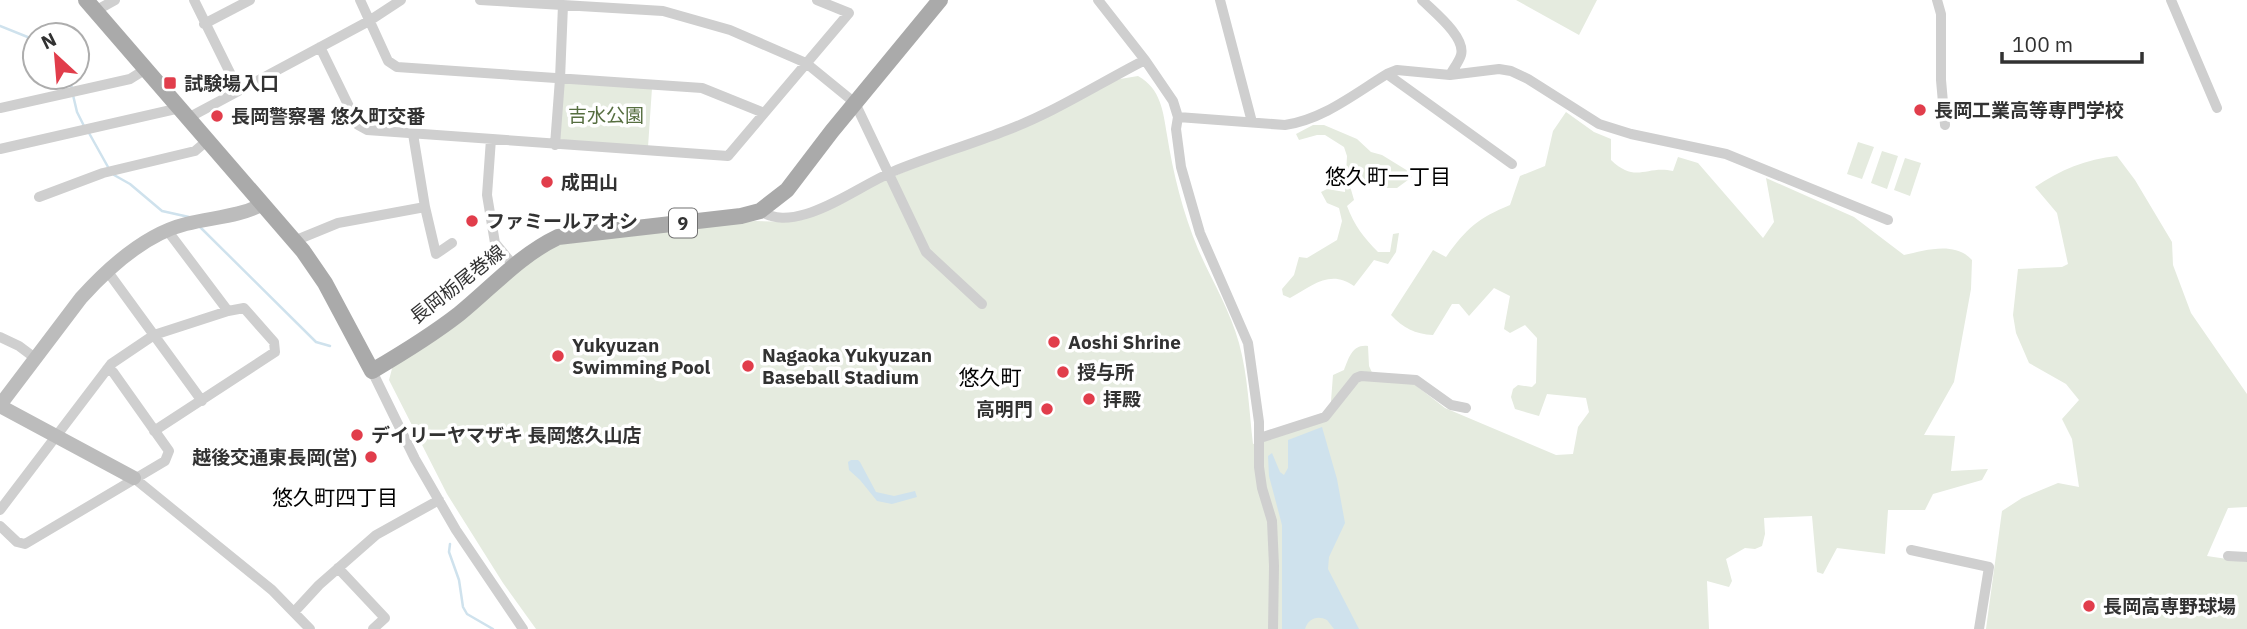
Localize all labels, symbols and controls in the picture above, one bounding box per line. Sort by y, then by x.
north arrow [21,21,91,91]
scale bar [2002,21,2142,65]
text: N [37,27,60,55]
text: 100 m [2012,30,2073,58]
place label: 試験場入口 [184,71,279,95]
marker: 試験場入口 [162,75,178,91]
place label: 長岡工業高等専門学校 [1934,98,2124,122]
marker: 長岡工業高等専門学校 [1912,102,1928,118]
park label: 吉水公園 [568,103,644,127]
place label: 長岡警察署 悠久町交番 [231,104,426,128]
marker: 長岡警察署 悠久町交番 [209,108,225,124]
district label: 悠久町一丁目 [1325,162,1451,190]
place label: 成田山 [561,170,618,194]
marker: 成田山 [539,174,555,190]
road number: 9 [669,208,697,238]
place label: ファミールアオシ [486,209,638,233]
marker: ファミールアオシ [464,213,480,229]
street label: 長岡栃尾巻線 [405,239,509,329]
place label: Aoshi Shrine [1068,330,1181,354]
place label: Yukyuzan Swimming Pool [572,333,710,379]
marker: Aoshi Shrine [1046,334,1062,350]
place label: Nagaoka Yukyuzan Baseball Stadium [762,343,932,389]
marker: Yukyuzan Swimming Pool [550,348,566,364]
marker: Nagaoka Yukyuzan Baseball Stadium [740,358,756,374]
place label: 授与所 [1077,360,1134,384]
district label: 悠久町 [959,363,1022,391]
marker: 授与所 [1055,364,1071,380]
place label: 拝殿 [1103,387,1141,411]
marker: 拝殿 [1081,391,1097,407]
place label: 高明門 [976,397,1033,421]
marker: 高明門 [1039,401,1055,417]
place label: デイリーヤマザキ 長岡悠久山店 [371,423,642,447]
marker: デイリーヤマザキ 長岡悠久山店 [349,427,365,443]
place label: 越後交通東長岡(営) [192,445,357,469]
marker: 越後交通東長岡(営) [363,449,379,465]
district label: 悠久町四丁目 [272,483,398,511]
place label: 長岡高専野球場 [2103,594,2236,618]
marker: 長岡高専野球場 [2081,598,2097,614]

